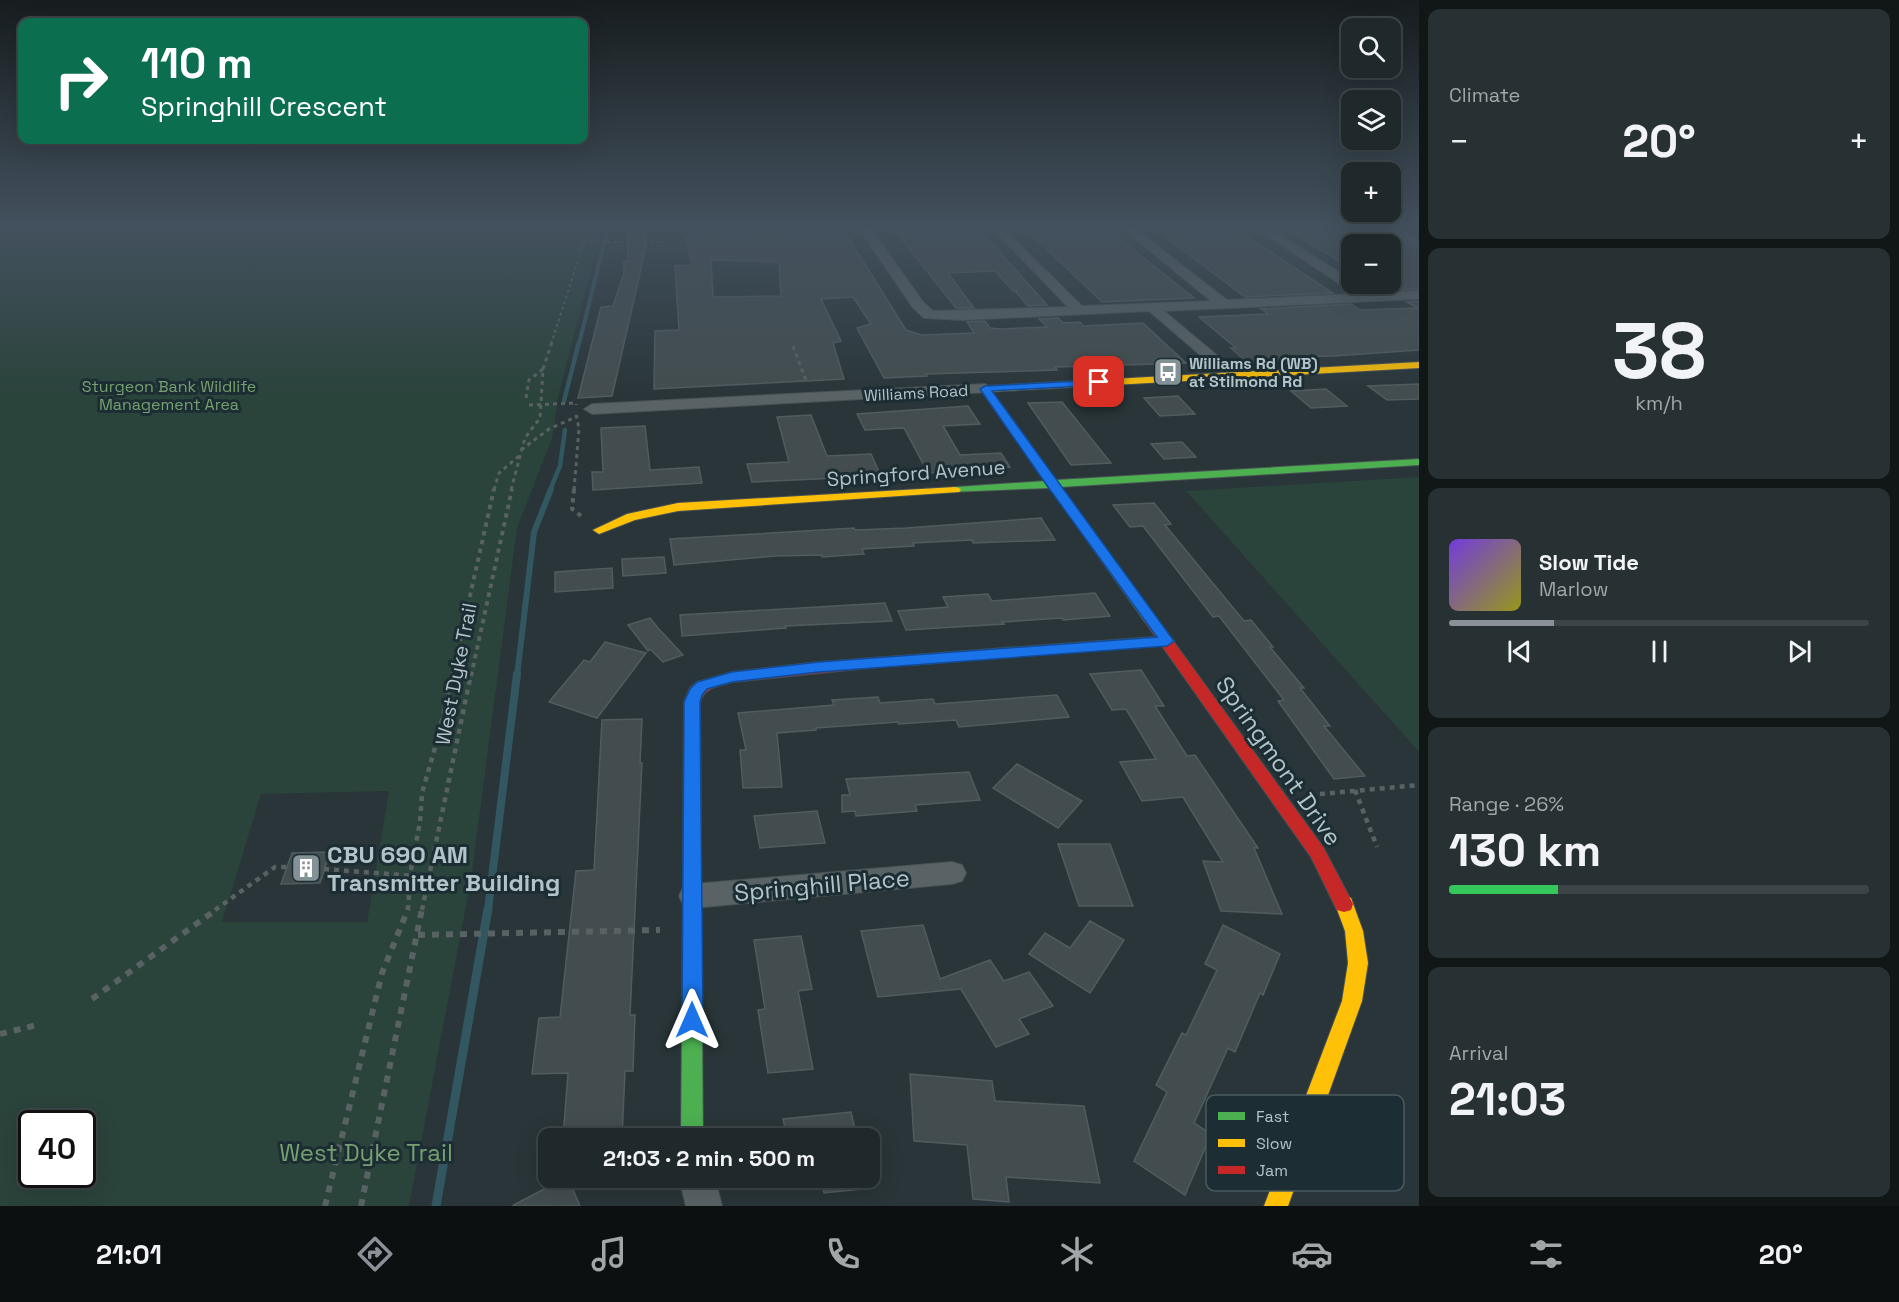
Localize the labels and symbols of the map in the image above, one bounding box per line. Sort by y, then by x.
place label: Williams Rd (WB) at Stilmond Rd [1189,353,1318,392]
pin [1073,356,1124,407]
bus stop icon: Williams Rd (WB) at Stilmond Rd [1152,356,1184,388]
park label: Sturgeon Bank Wildlife Management Area [82,376,256,415]
street label: Williams Road [863,380,969,406]
street label: Springford Avenue [826,454,1006,492]
street label: West Dyke Trail [429,601,483,747]
street label: Springmont Drive [1209,670,1349,852]
place label: CBU 690 AM Transmitter Building [327,839,560,898]
building icon: CBU 690 AM Transmitter Building [290,852,322,884]
street label: Springhill Place [733,862,911,908]
position arrow [660,988,724,1052]
legend [1206,1095,1404,1191]
text: Fast [1256,1106,1289,1127]
speed limit sign: 40 [18,1110,96,1188]
text: Slow [1256,1133,1292,1154]
park label: West Dyke Trail [279,1137,453,1168]
text: Jam [1256,1160,1288,1181]

